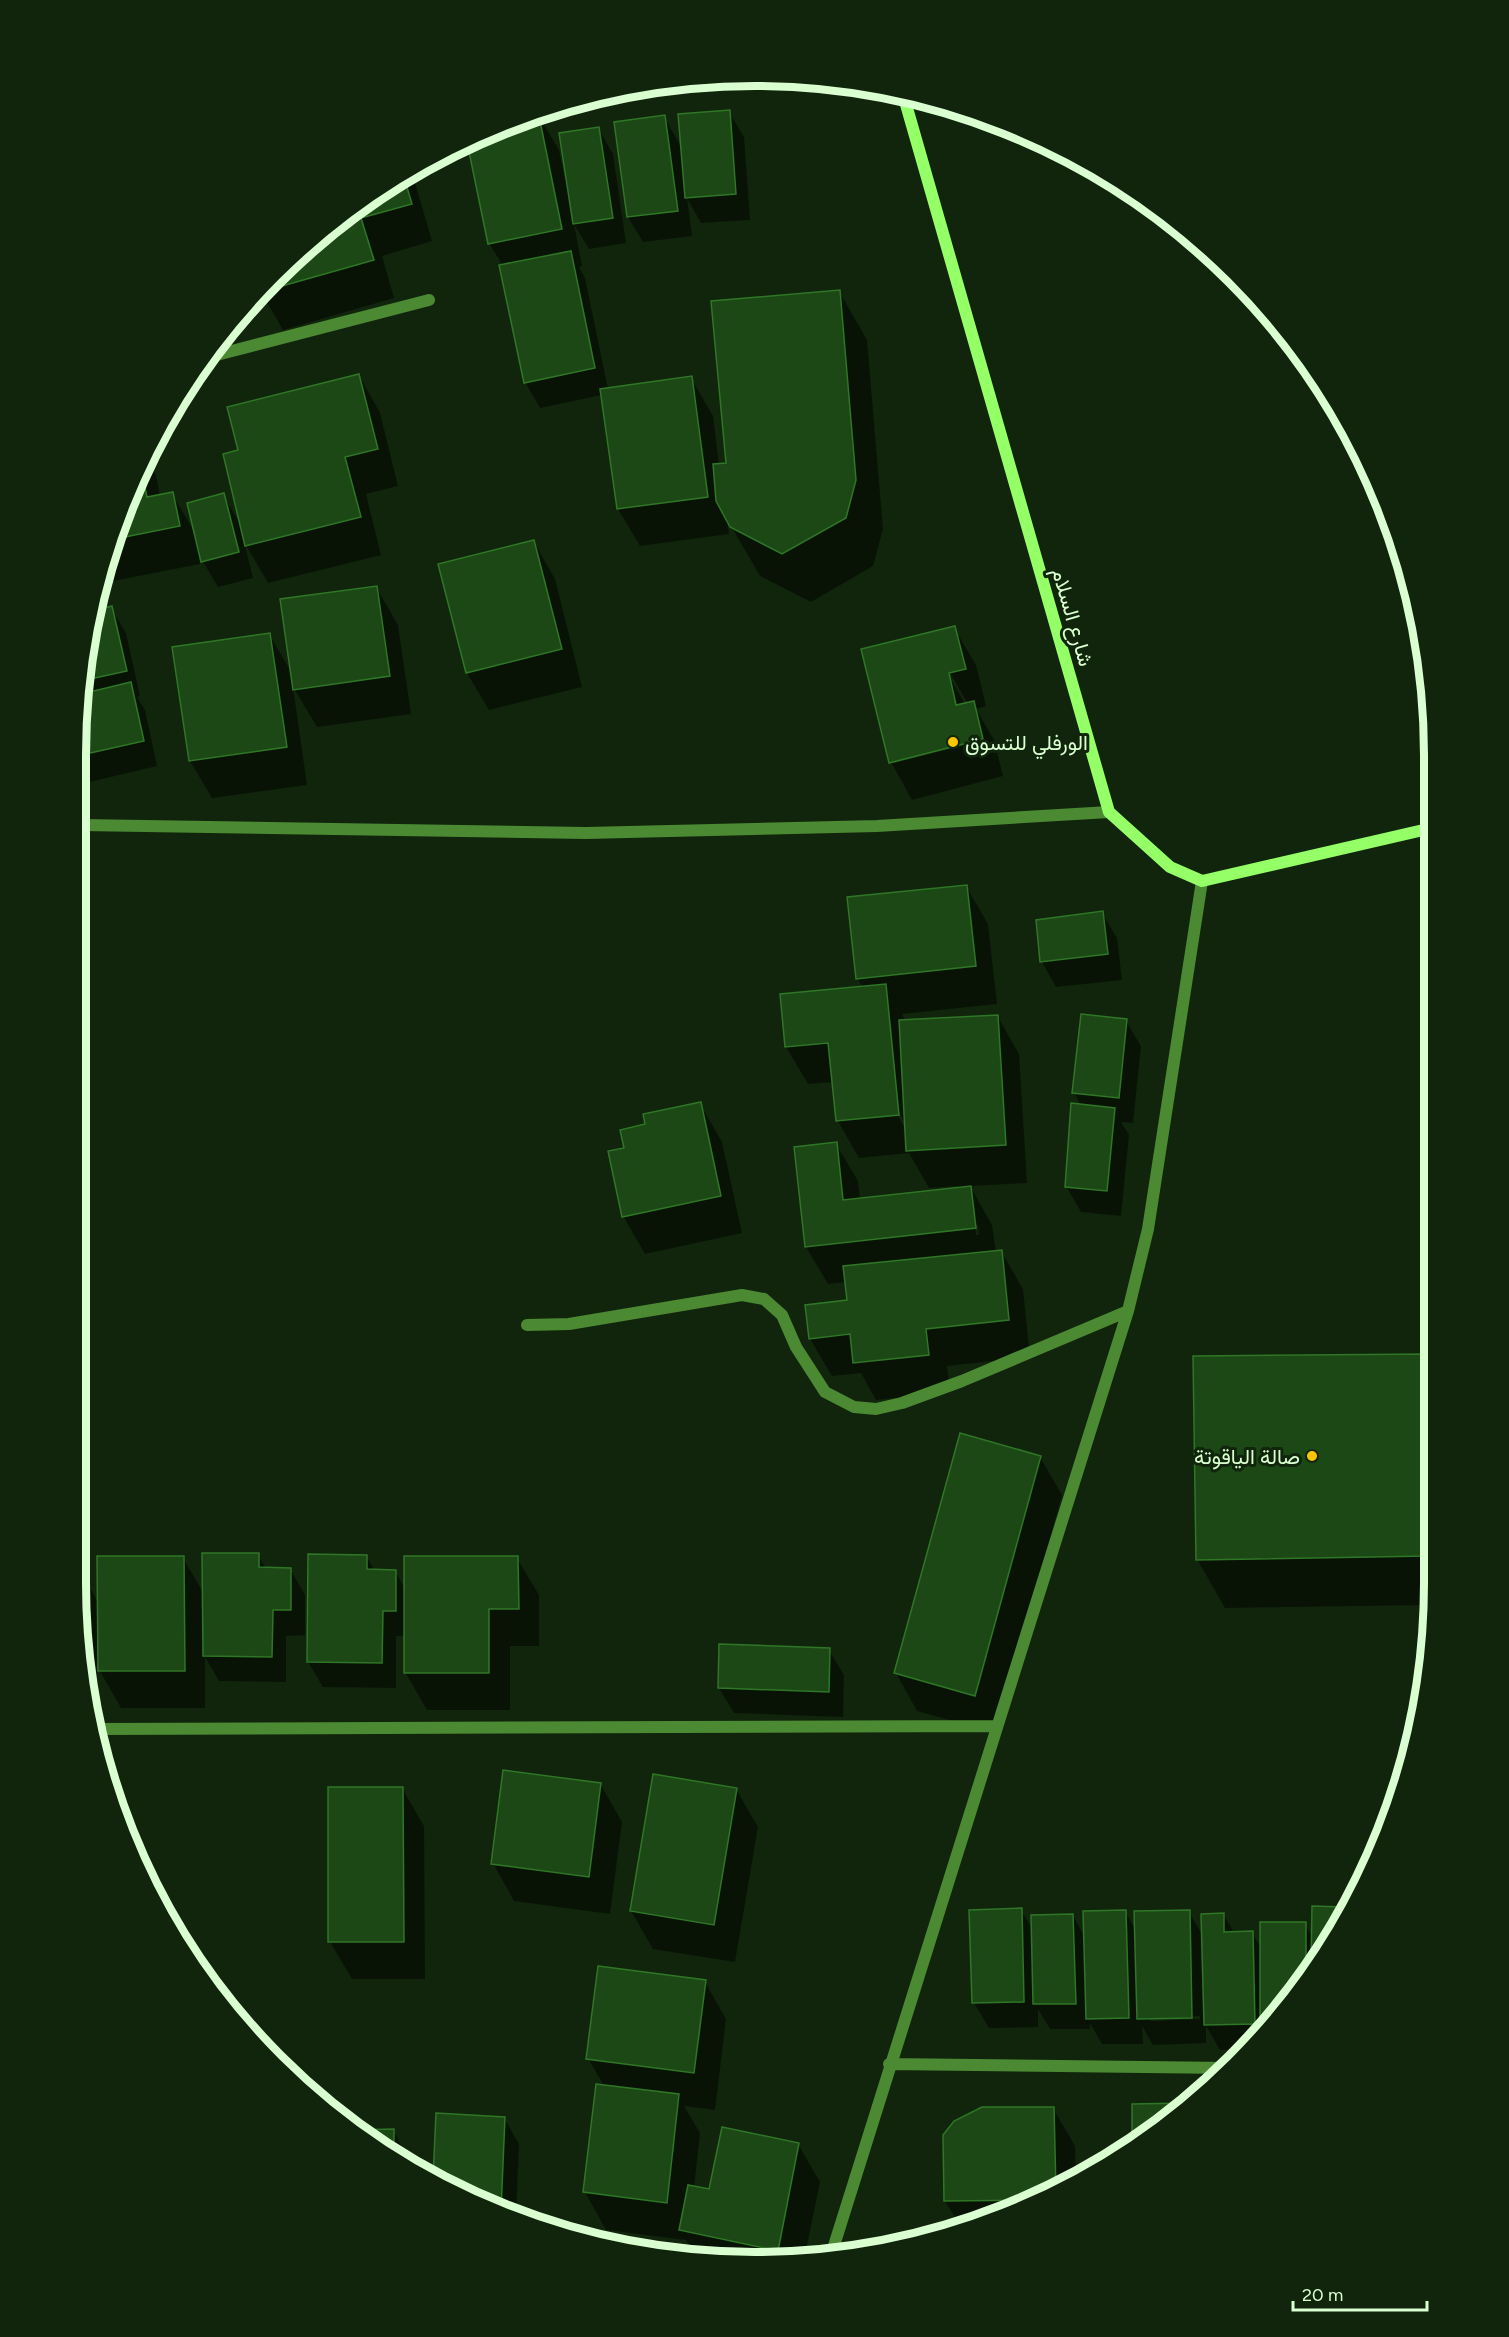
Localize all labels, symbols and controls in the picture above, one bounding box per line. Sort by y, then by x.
street label: شارع السلام [1045,565,1099,670]
place label: الورفلي للتسوق [965,730,1088,760]
marker: الورفلي للتسوق [946,735,960,749]
place label: صالة الياقوتة [1194,1444,1300,1470]
marker: صالة الياقوتة [1305,1449,1319,1463]
scale bar [1293,2274,1426,2312]
text: 20 m [1302,2284,1343,2306]

